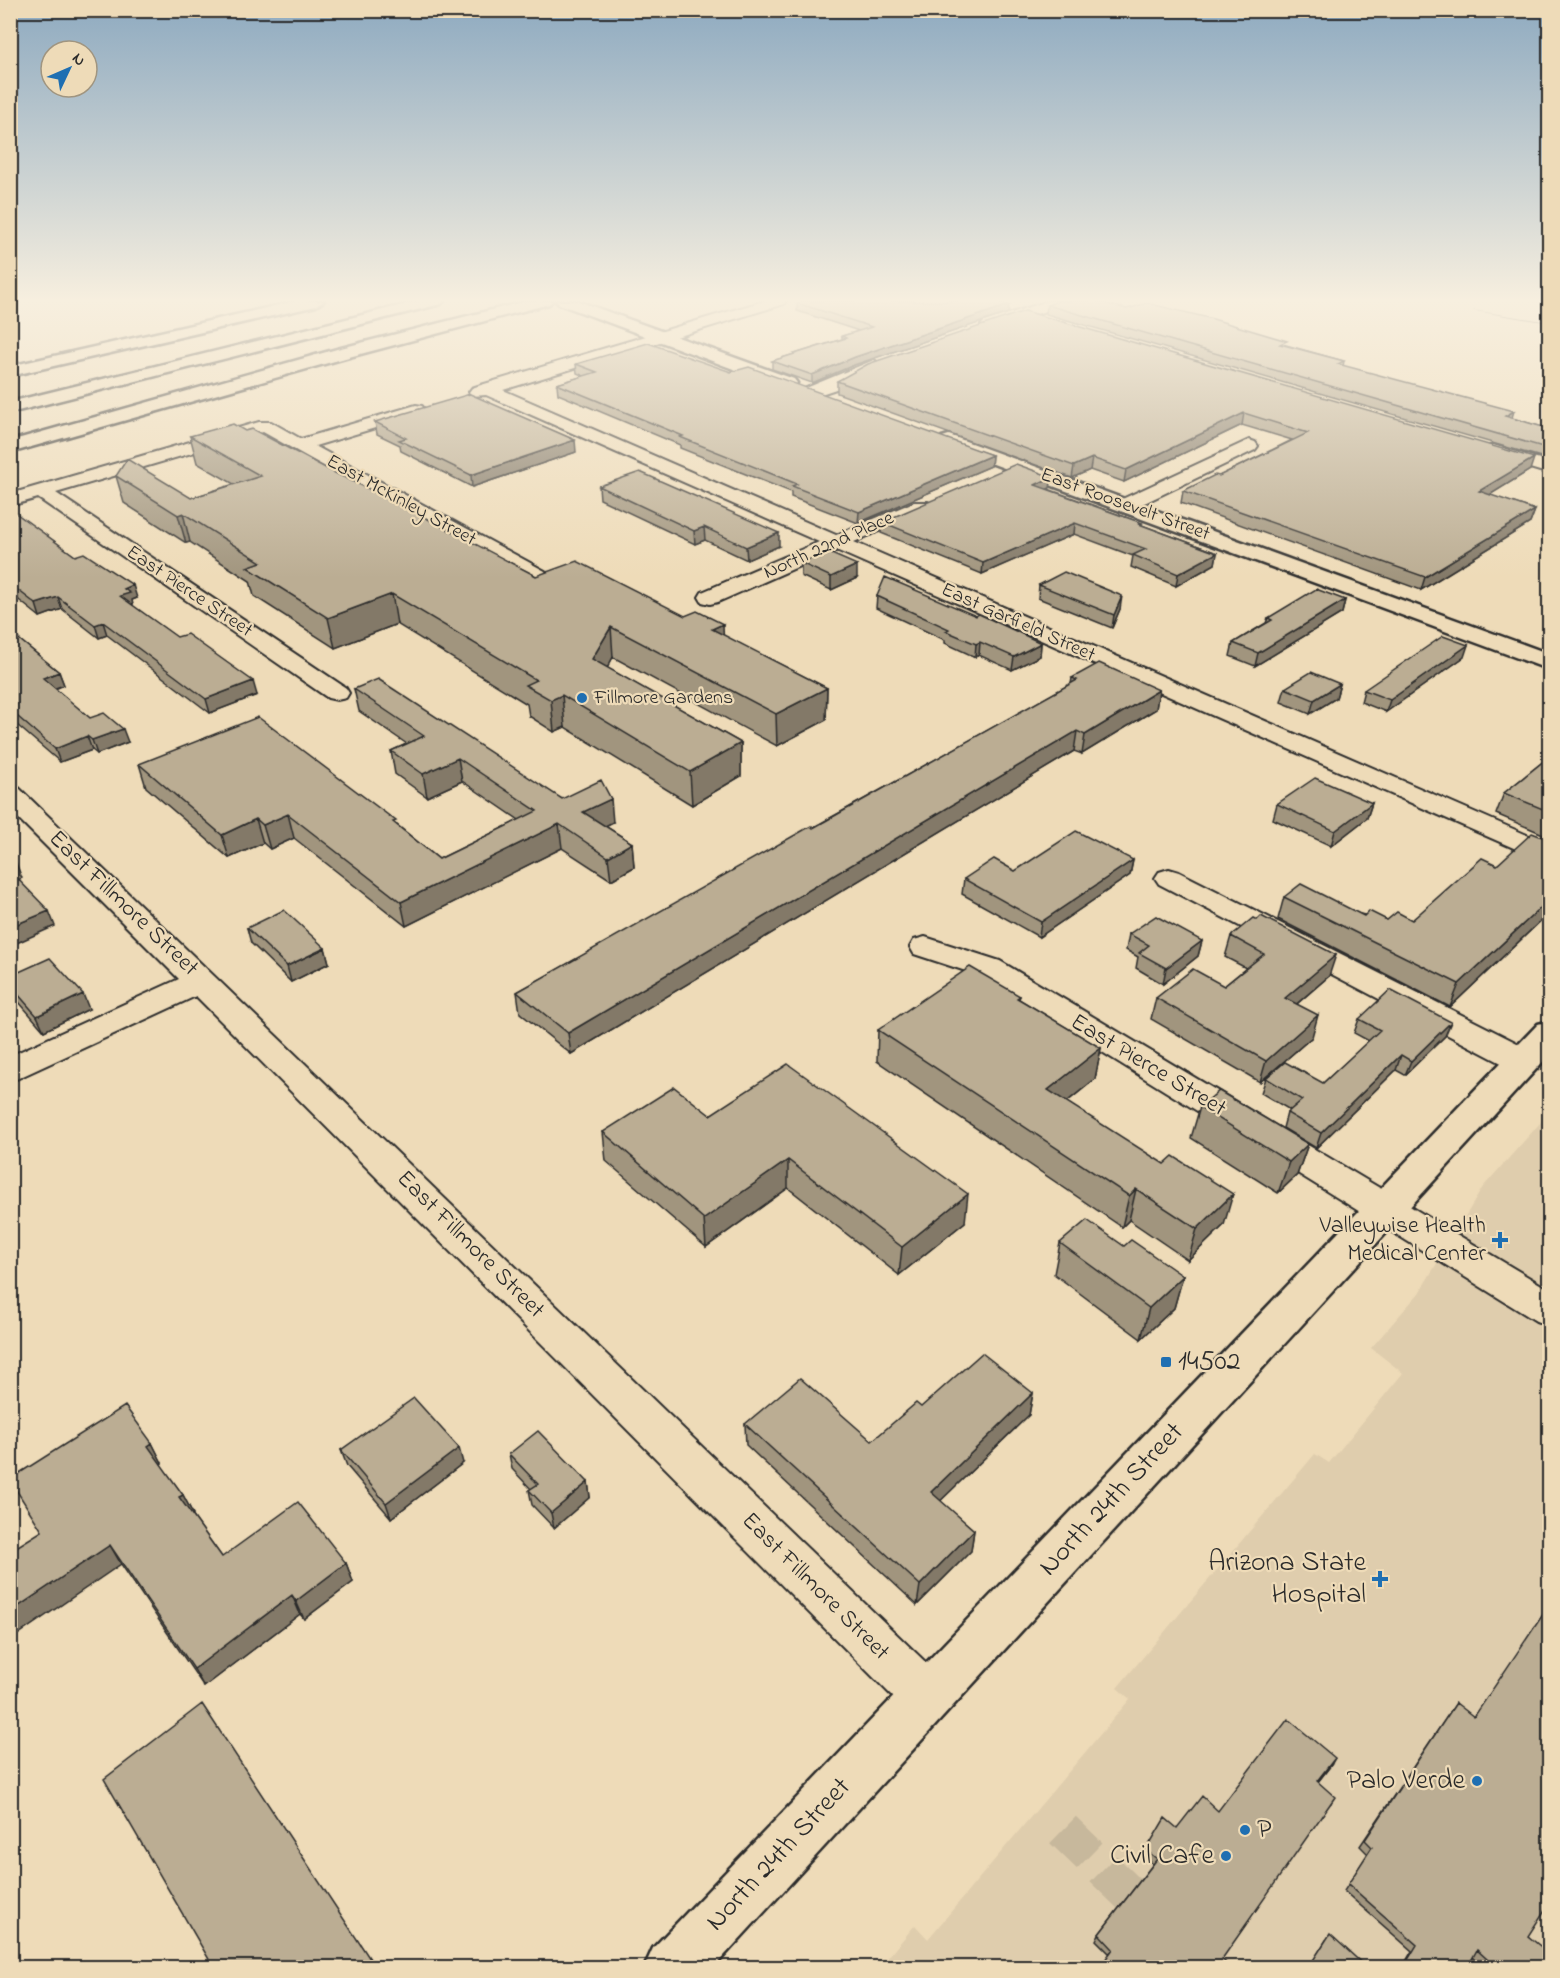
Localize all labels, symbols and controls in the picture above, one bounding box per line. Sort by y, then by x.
north arrow [39,39,99,99]
text: N [66,48,91,72]
street label: East McKinley Street [321,448,482,555]
street label: East Roosevelt Street [1036,461,1214,549]
street label: North 22nd Place [759,504,899,588]
street label: East Pierce Street [120,539,258,645]
street label: East Garfield Street [936,576,1100,670]
place label: Fillmore Gardens [593,684,733,713]
marker: Fillmore Gardens [575,691,589,705]
street label: East Fillmore Street [40,823,206,985]
street label: East Pierce Street [1063,1006,1233,1126]
street label: East Fillmore Street [388,1163,552,1327]
place label: Valleywise Health Medical Center [1318,1209,1487,1272]
marker: Valleywise Health Medical Center [1491,1231,1509,1249]
place label: 14502 [1178,1342,1241,1383]
marker: 14502 [1159,1355,1173,1369]
street label: North 24th Street [1030,1414,1194,1586]
street label: East Fillmore Street [733,1505,897,1669]
place label: Arizona State Hospital [1208,1543,1366,1616]
marker: Arizona State Hospital [1371,1570,1389,1588]
place label: Palo Verde [1346,1761,1465,1802]
street label: North 24th Street [697,1769,861,1941]
marker: Palo Verde [1470,1774,1484,1788]
place label: P [1257,1810,1272,1851]
marker: P [1238,1823,1252,1837]
place label: Civil Cafe [1110,1836,1214,1877]
marker: Civil Cafe [1219,1849,1233,1863]

